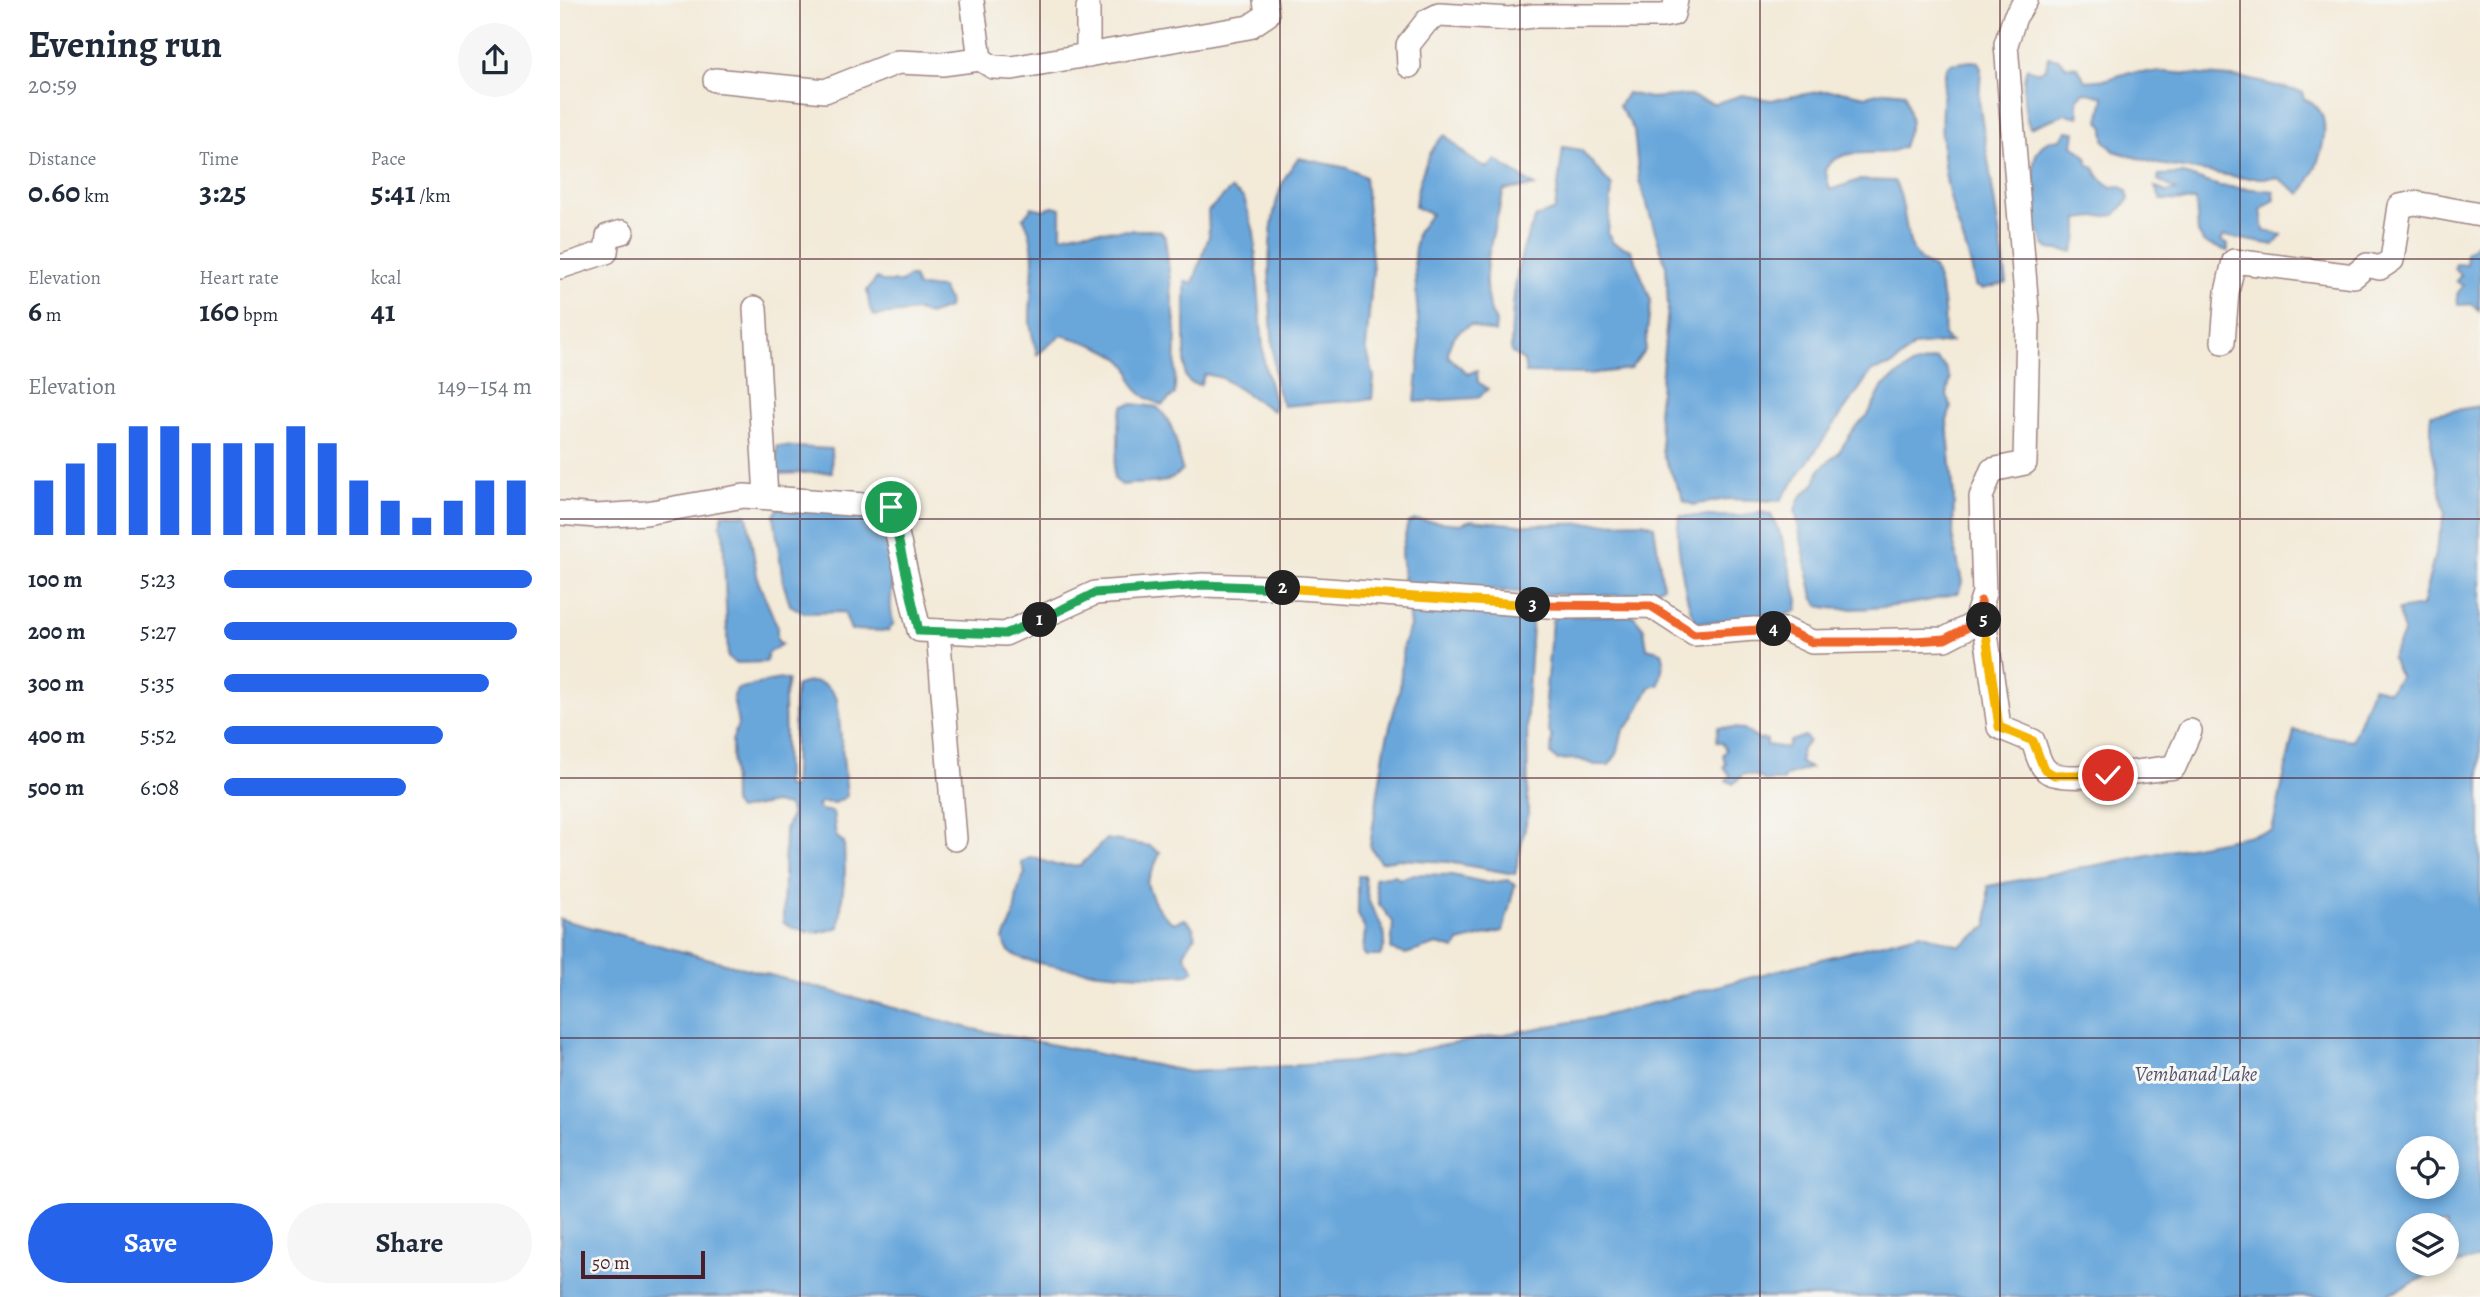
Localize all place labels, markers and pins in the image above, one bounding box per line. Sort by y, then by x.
pin [861,477,921,537]
pin: 2 [1266,570,1300,606]
pin: 3 [1516,588,1550,622]
pin: 1 [1022,602,1058,638]
pin: 5 [1966,602,2002,638]
pin: 4 [1756,612,1792,646]
pin [2078,745,2138,805]

